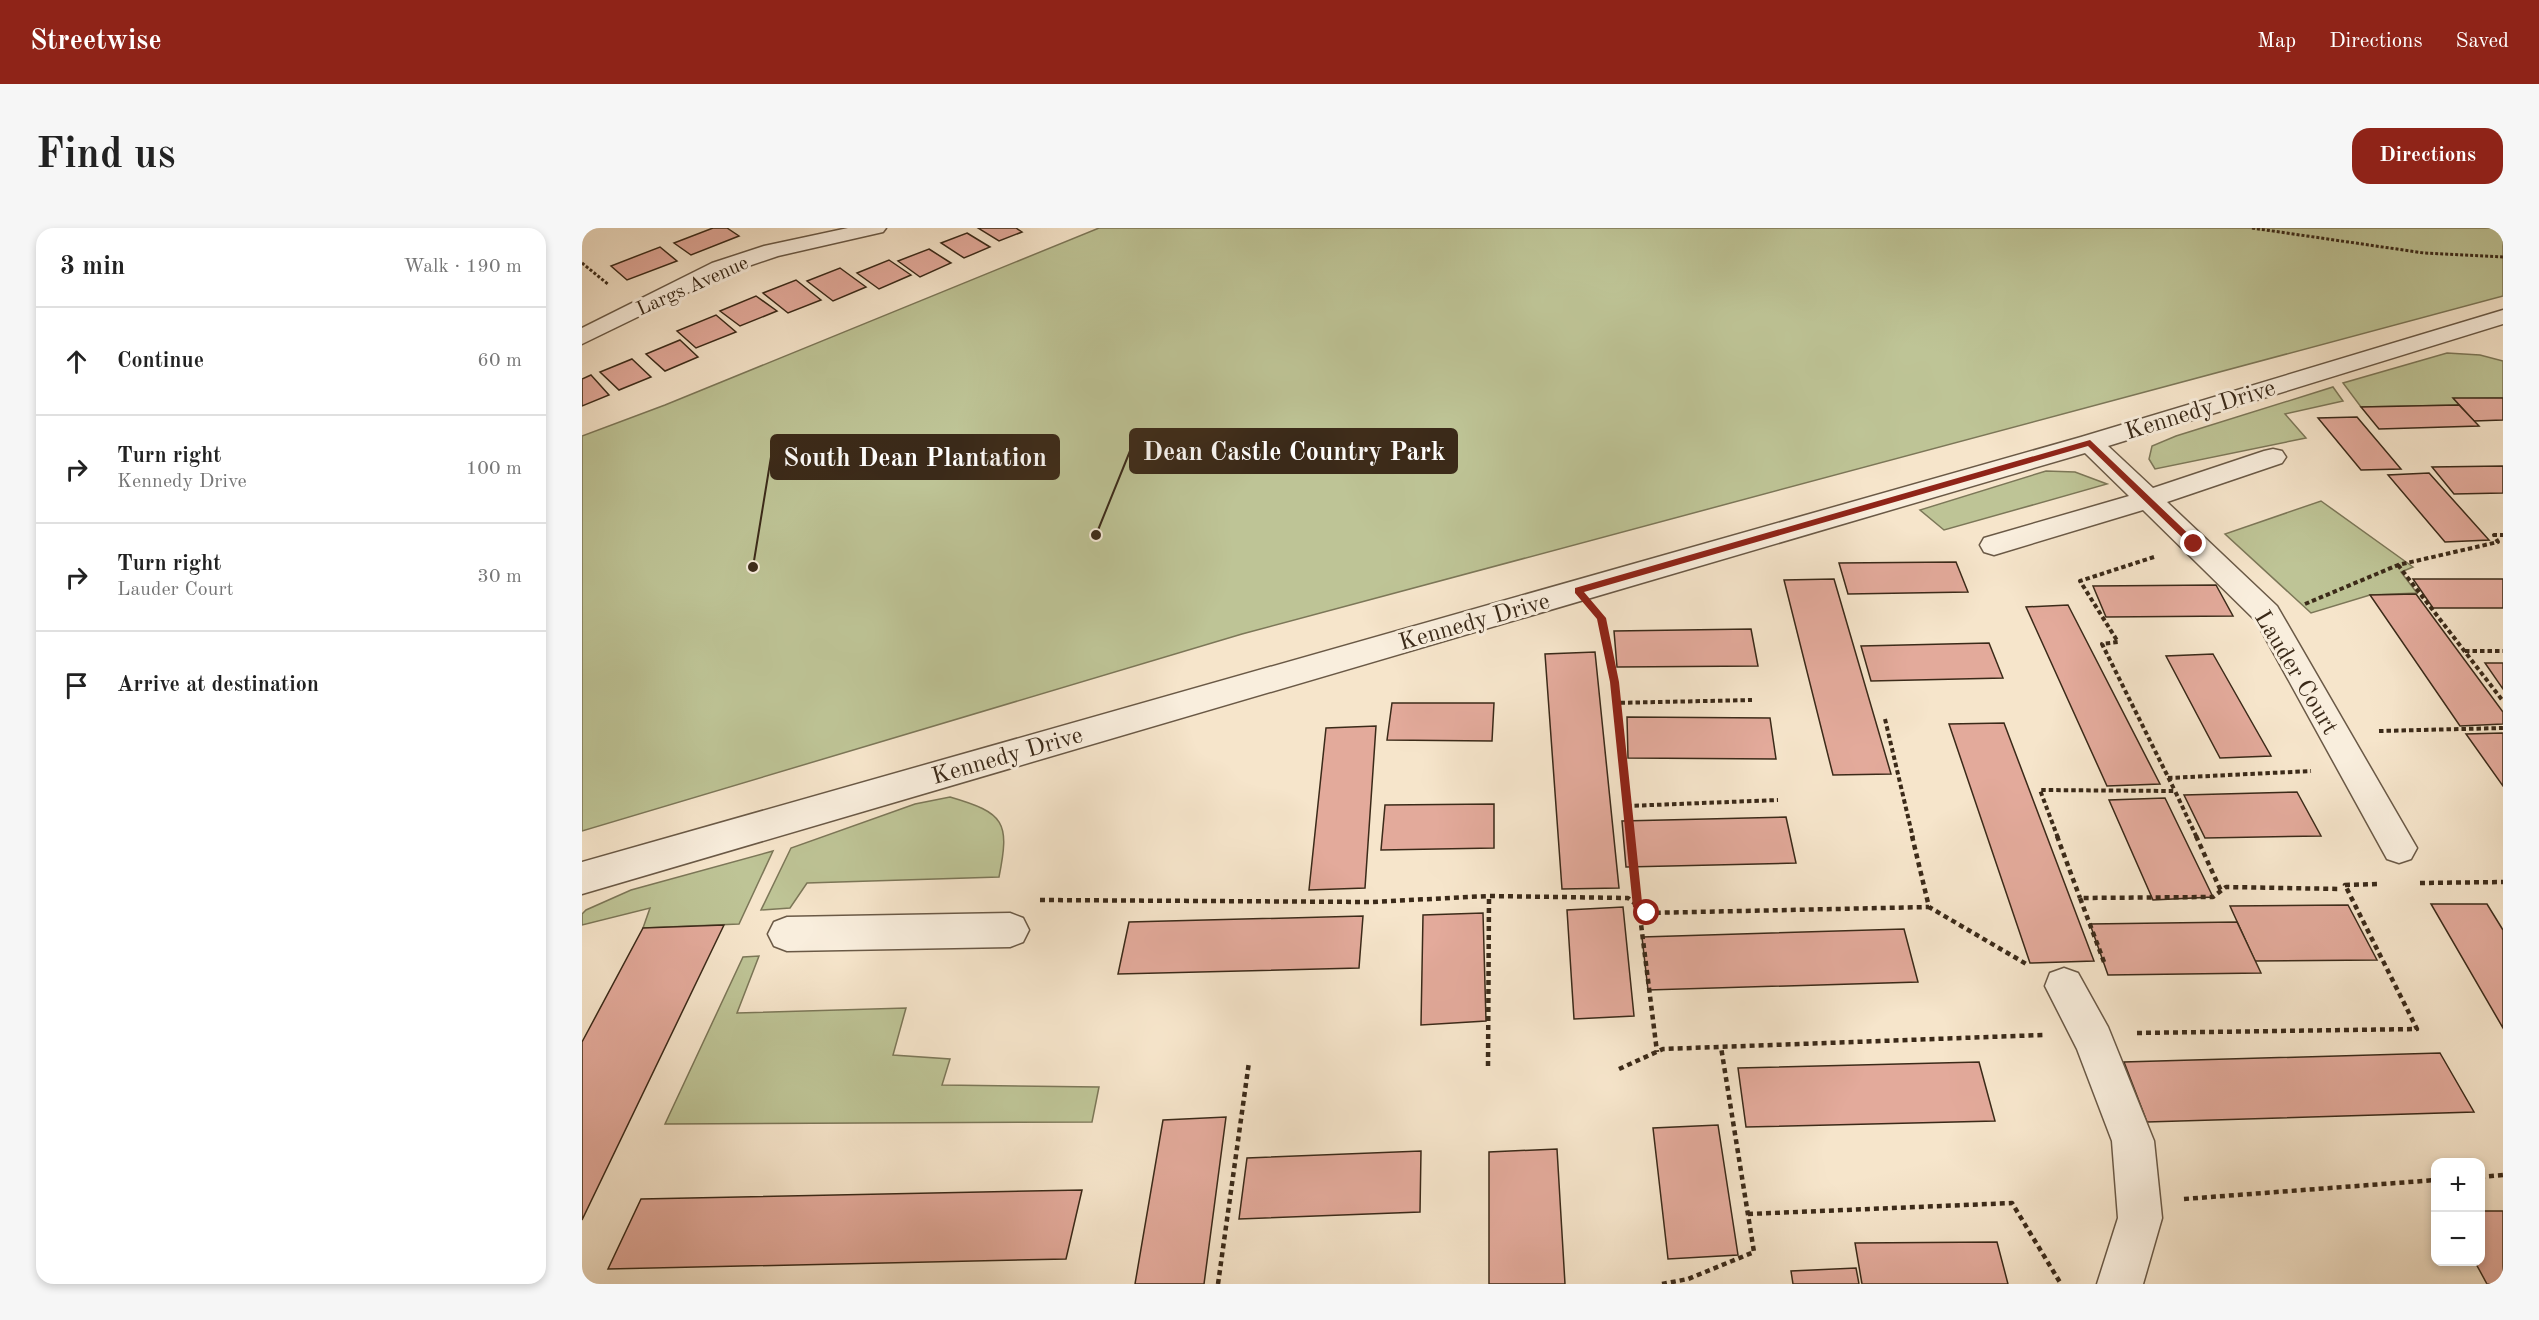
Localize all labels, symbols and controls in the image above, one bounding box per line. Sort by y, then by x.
text: Streetwise [30,28,162,56]
text: Map [2257,31,2296,52]
text: Directions [2329,31,2423,52]
text: Saved [2456,31,2509,52]
button: Directions [2352,128,2503,184]
text: Find us [36,135,175,177]
street label: Largs Avenue [634,253,752,320]
text: 3 min [60,254,125,280]
text: Walk · 190 m [403,257,522,277]
icon: ahead [60,345,93,378]
text: Continue [117,350,204,372]
text: 60 m [477,351,522,371]
street label: Kennedy Drive [2123,377,2279,445]
callout: Dean Castle Country Park [1130,429,1457,473]
callout: South Dean Plantation [771,435,1059,479]
text: Dean Castle Country Park [1142,440,1446,466]
text: Turn right [117,445,221,467]
text: South Dean Plantation [783,446,1047,472]
icon: right [60,453,93,486]
text: 100 m [466,459,522,479]
text: Kennedy Drive [117,472,247,492]
route end [2180,530,2206,556]
text: Turn right [117,553,221,575]
icon: right [60,561,93,594]
text: 30 m [477,567,522,587]
text: Lauder Court [117,580,234,600]
street label: Kennedy Drive [1396,590,1553,656]
street label: Lauder Court [2249,607,2342,739]
icon: arrive [60,669,93,702]
text: Arrive at destination [117,674,319,696]
street label: Kennedy Drive [929,724,1086,790]
route start [1633,899,1659,925]
map controls [2431,1158,2485,1266]
button: + [2431,1158,2485,1212]
button: − [2431,1212,2485,1266]

